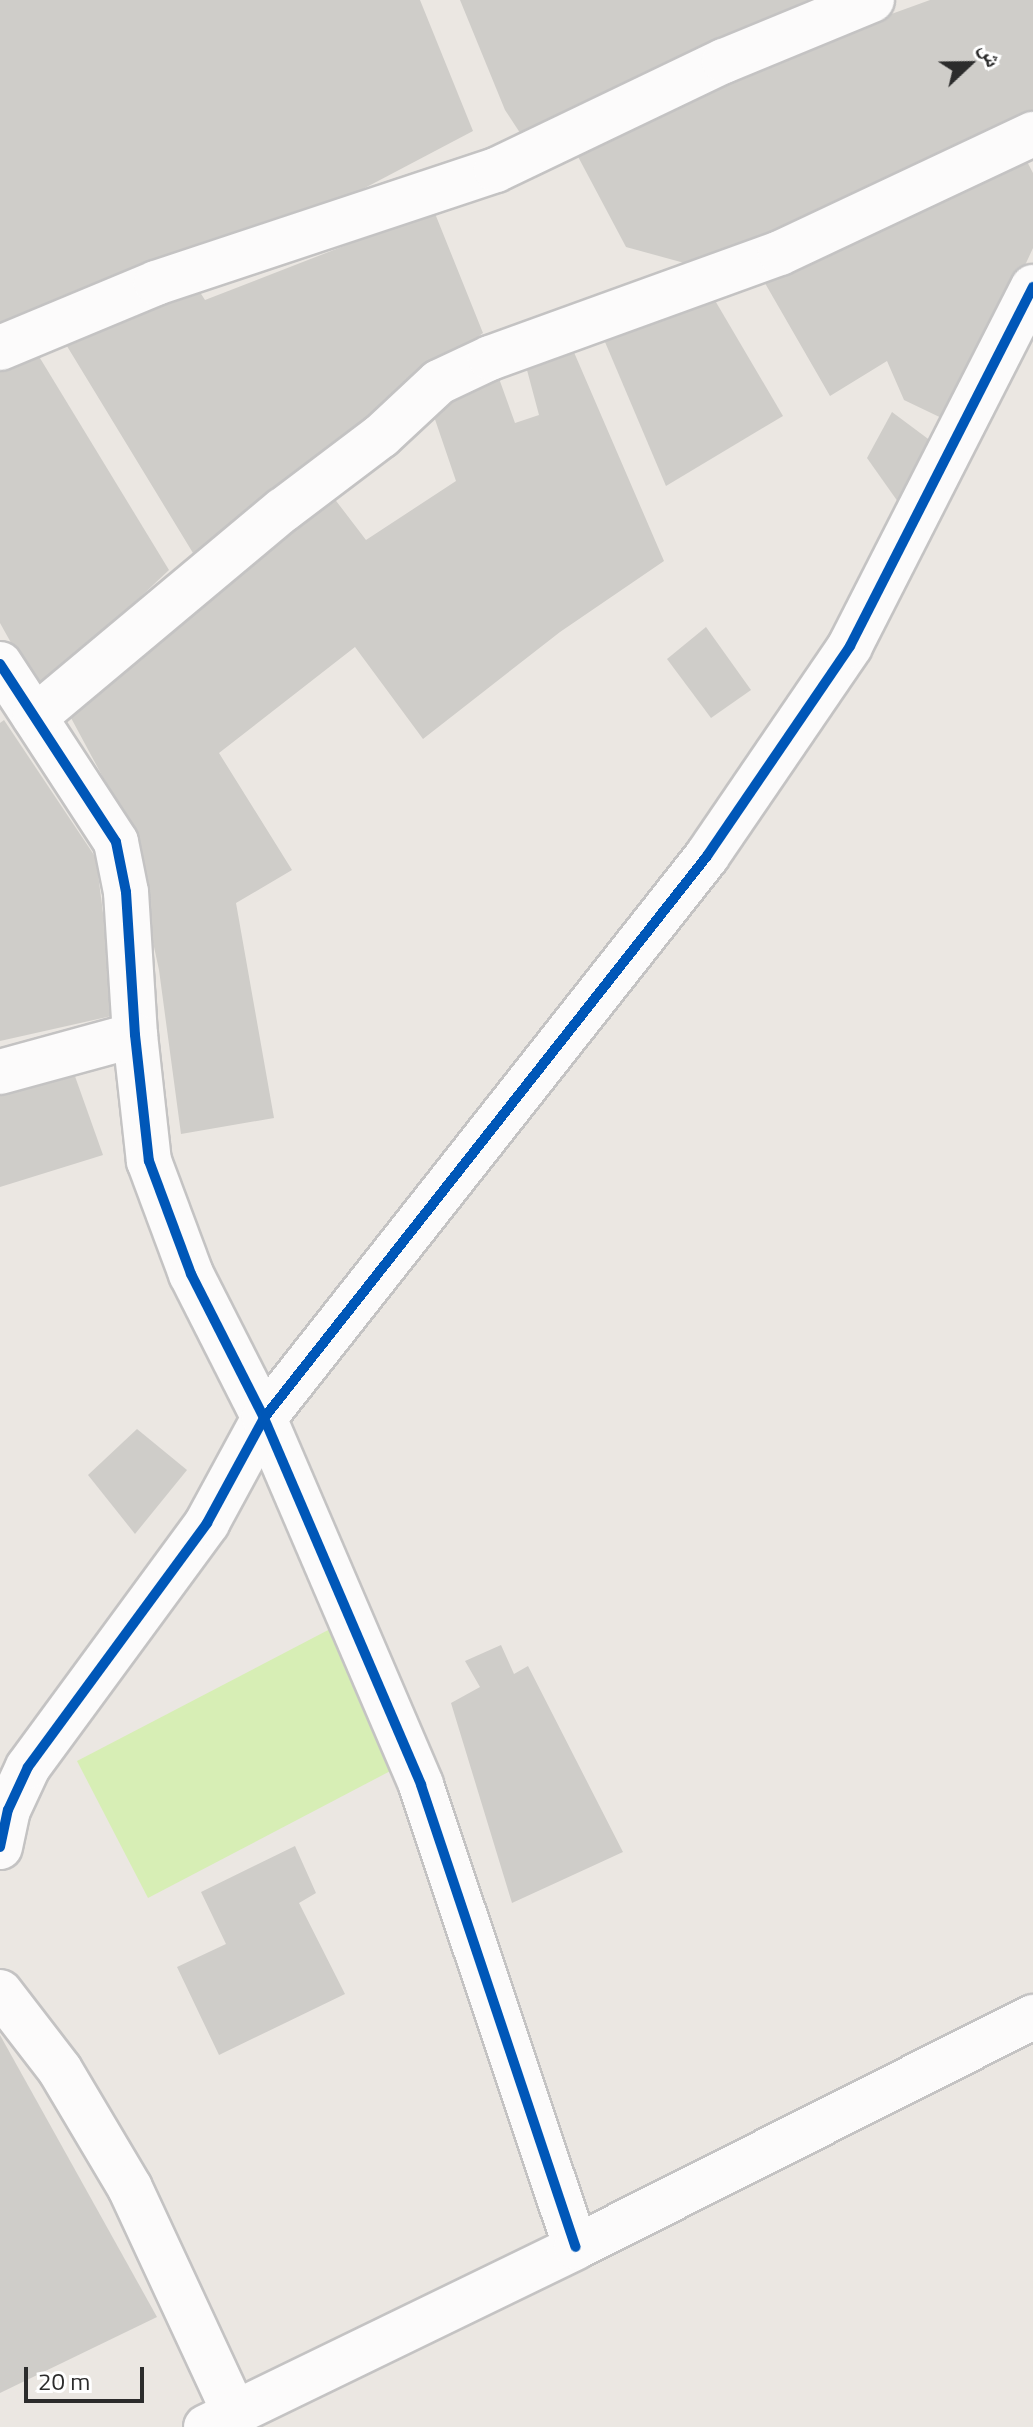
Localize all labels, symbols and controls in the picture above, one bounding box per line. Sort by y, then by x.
north arrow [929,24,1009,104]
text: ش [971,38,1011,72]
scale bar [28,2351,148,2401]
text: 20 m [38,2363,90,2399]

